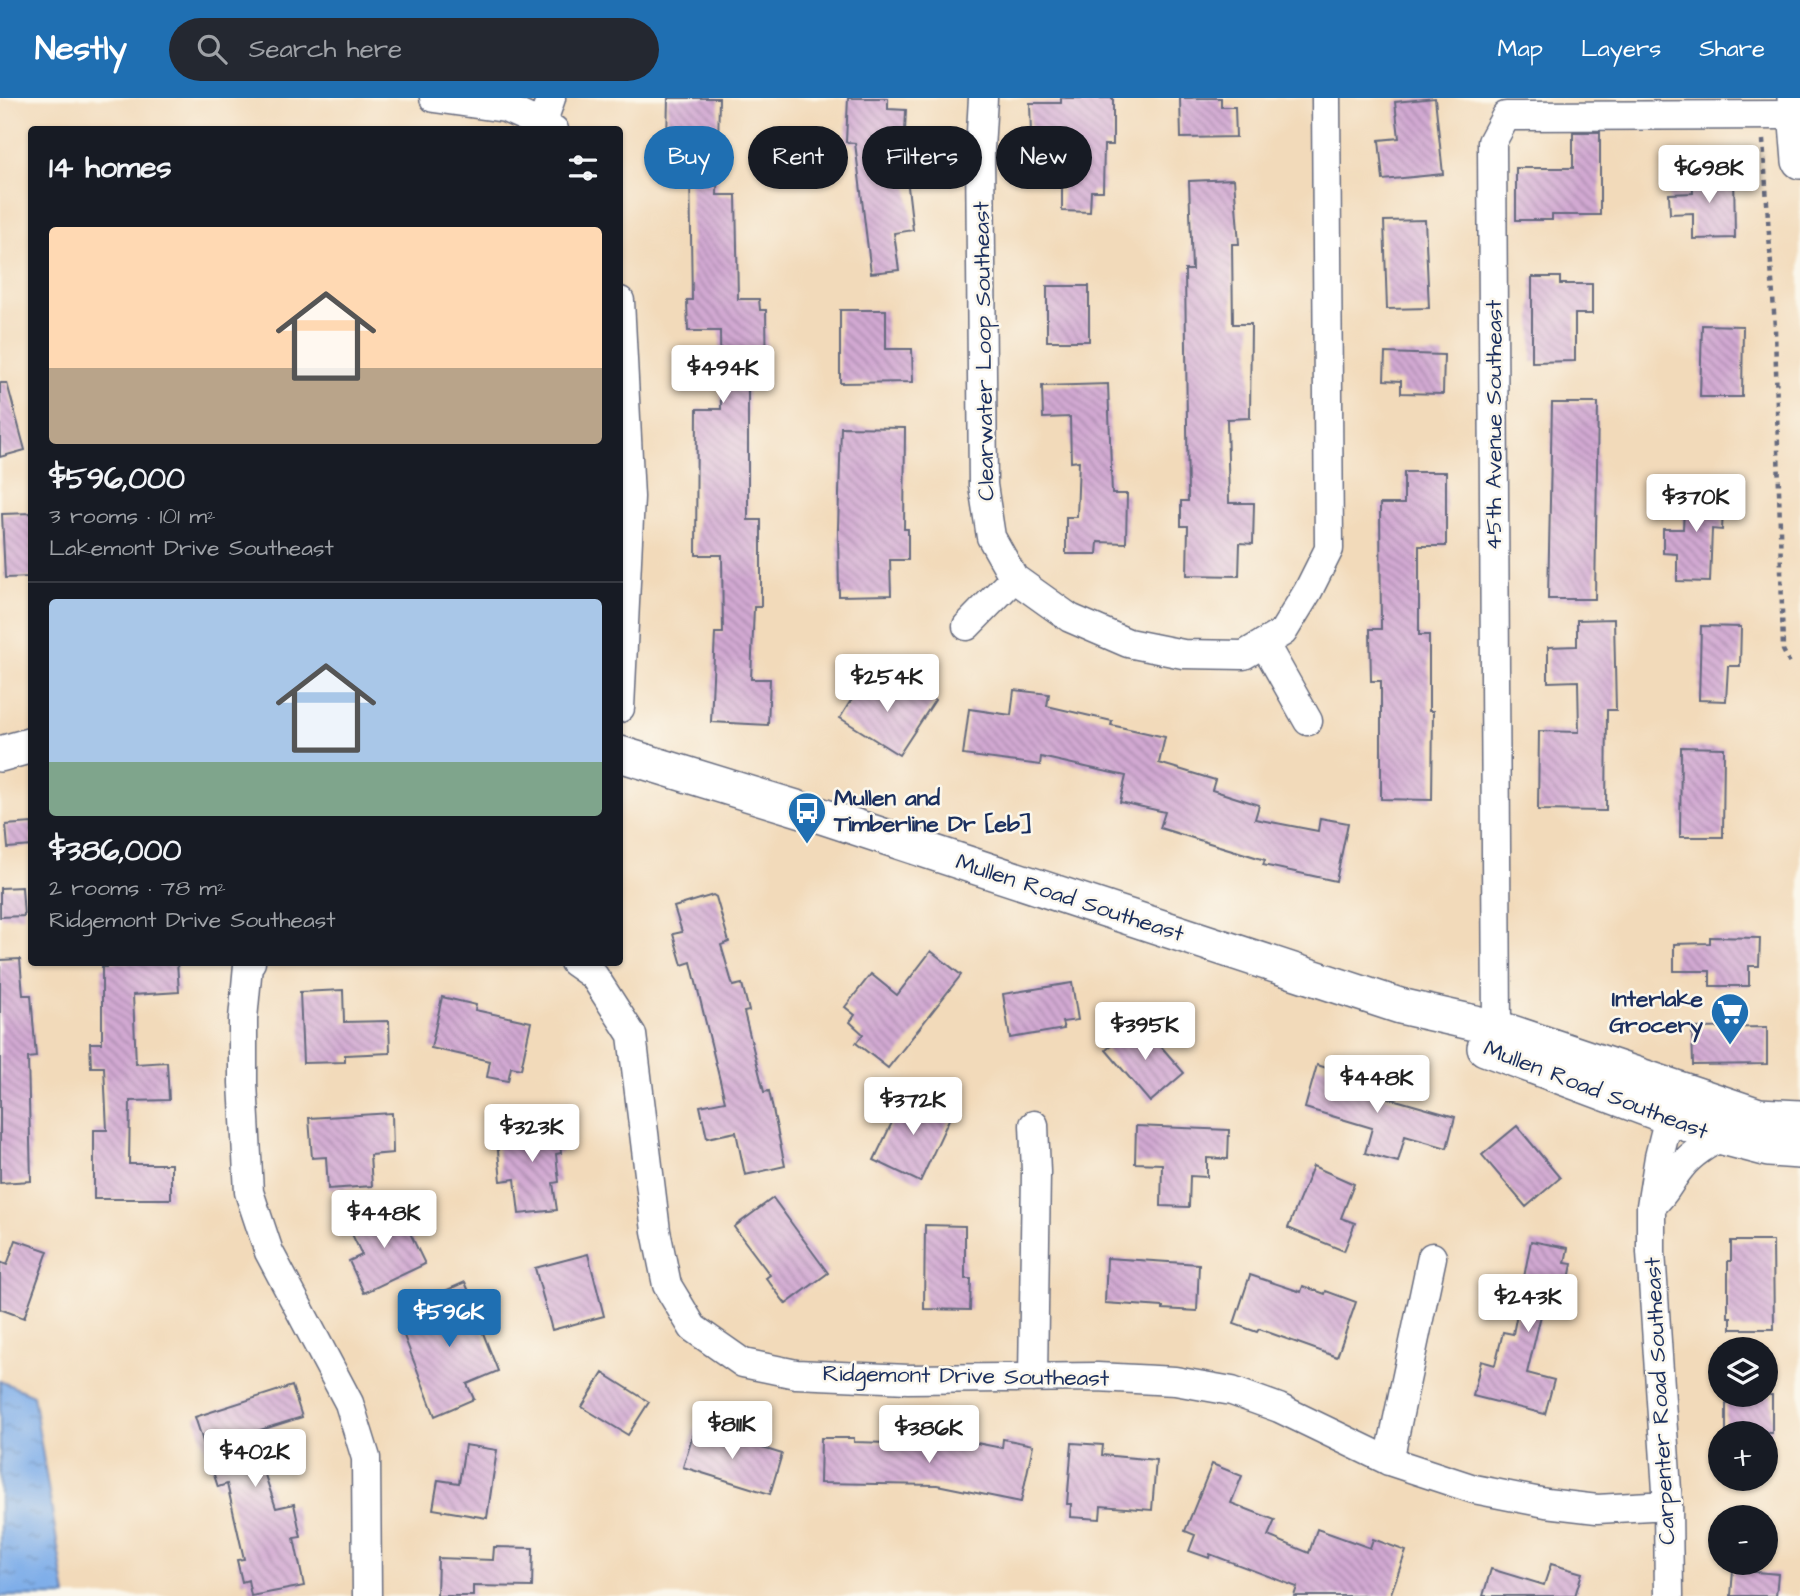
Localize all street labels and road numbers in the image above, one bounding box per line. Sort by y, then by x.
street label: Clearwater Loop Southeast [965,200,1003,501]
street label: 45th Avenue Southeast [1478,299,1510,550]
street label: Mullen Road Southeast [952,846,1189,950]
street label: Mullen Road Southeast [1479,1032,1714,1148]
street label: Carpenter Road Southeast [1636,1256,1684,1546]
street label: Ridgemont Drive Southeast [822,1358,1110,1396]

